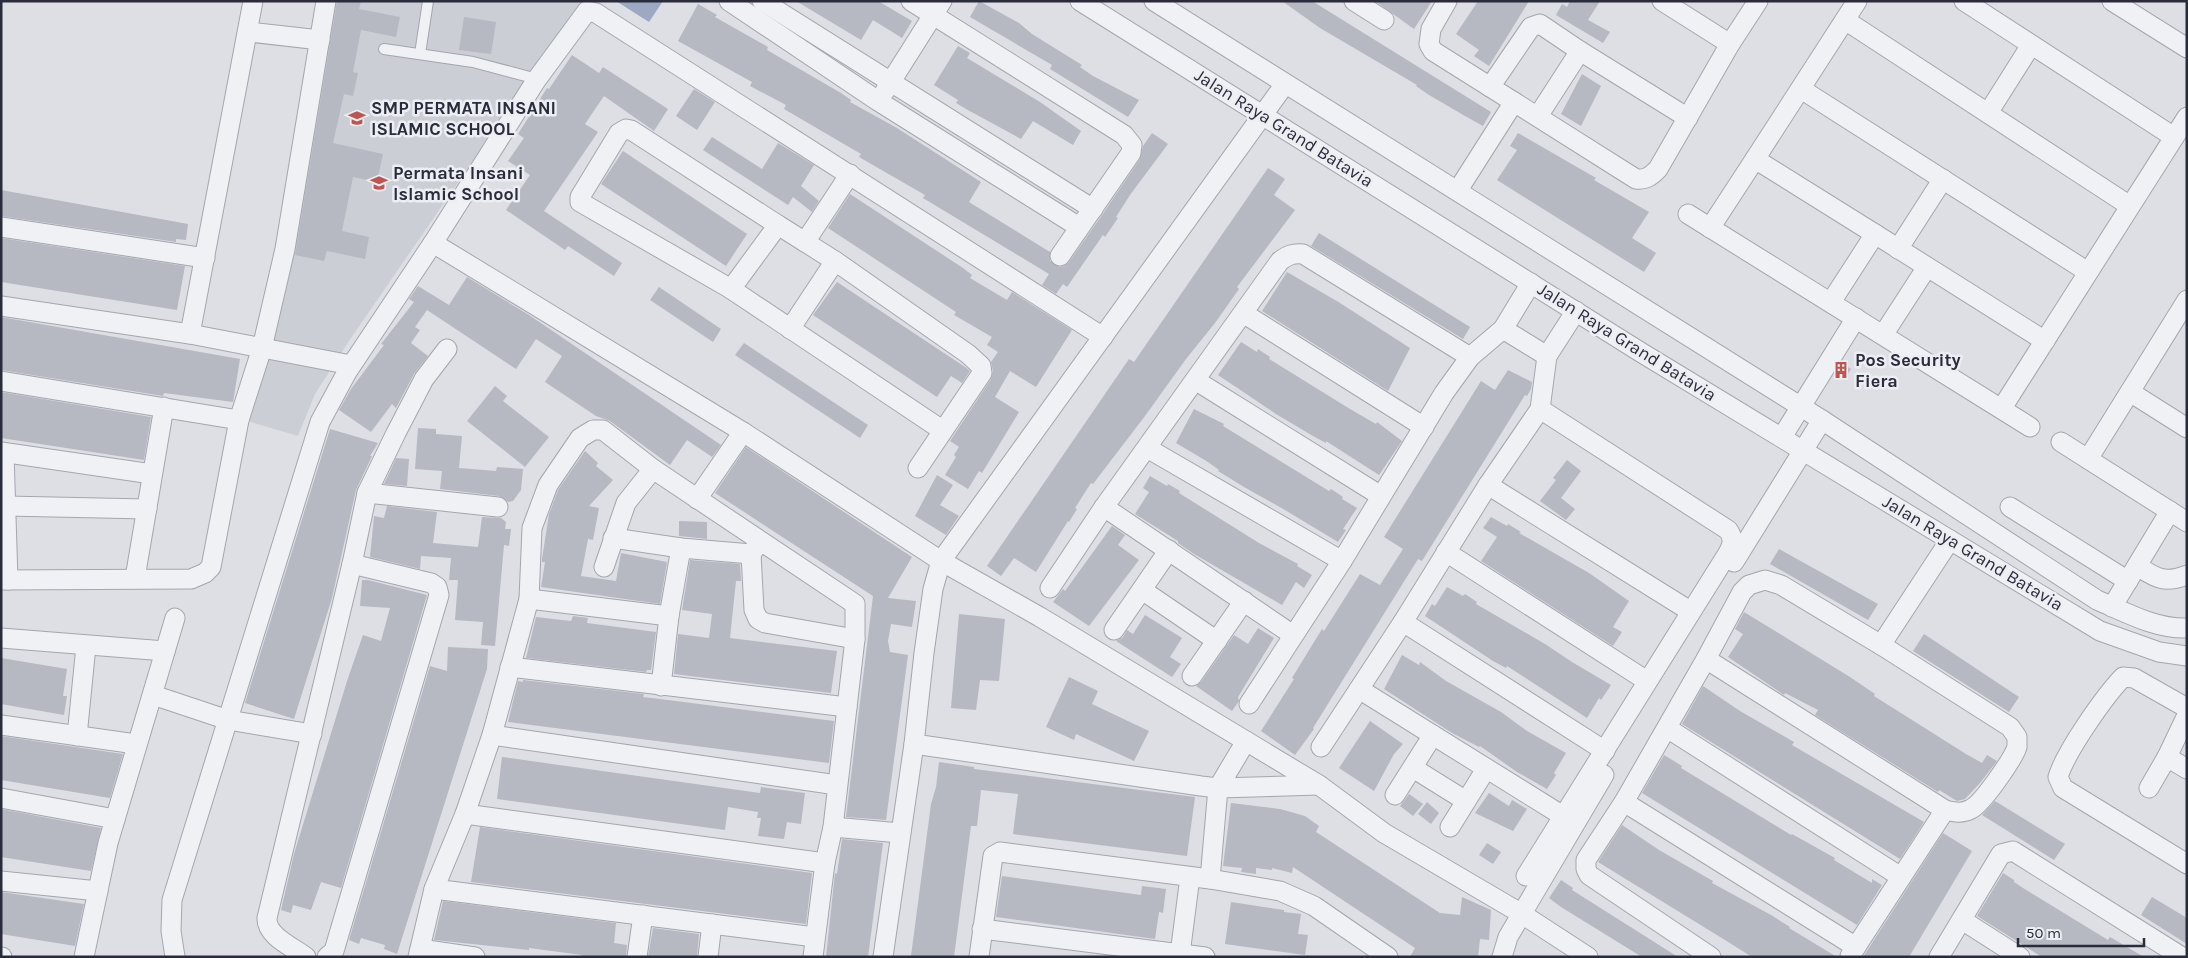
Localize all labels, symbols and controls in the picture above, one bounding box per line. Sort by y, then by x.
street label: Jalan Raya Grand Batavia [1191,64,1377,192]
place label: SMP PERMATA INSANI ISLAMIC SCHOOL [371,97,556,140]
school or university icon: SMP PERMATA INSANI ISLAMIC SCHOOL [347,108,367,128]
place label: Permata Insani Islamic School [393,162,524,205]
school or university icon: Permata Insani Islamic School [369,173,389,193]
street label: Jalan Raya Grand Batavia [1534,278,1720,406]
place label: Pos Security Fiera [1855,349,1961,392]
building icon: Pos Security Fiera [1831,360,1851,380]
street label: Jalan Raya Grand Batavia [1879,490,2067,616]
scale bar [2018,916,2144,948]
text: 50 m [2026,924,2061,942]

